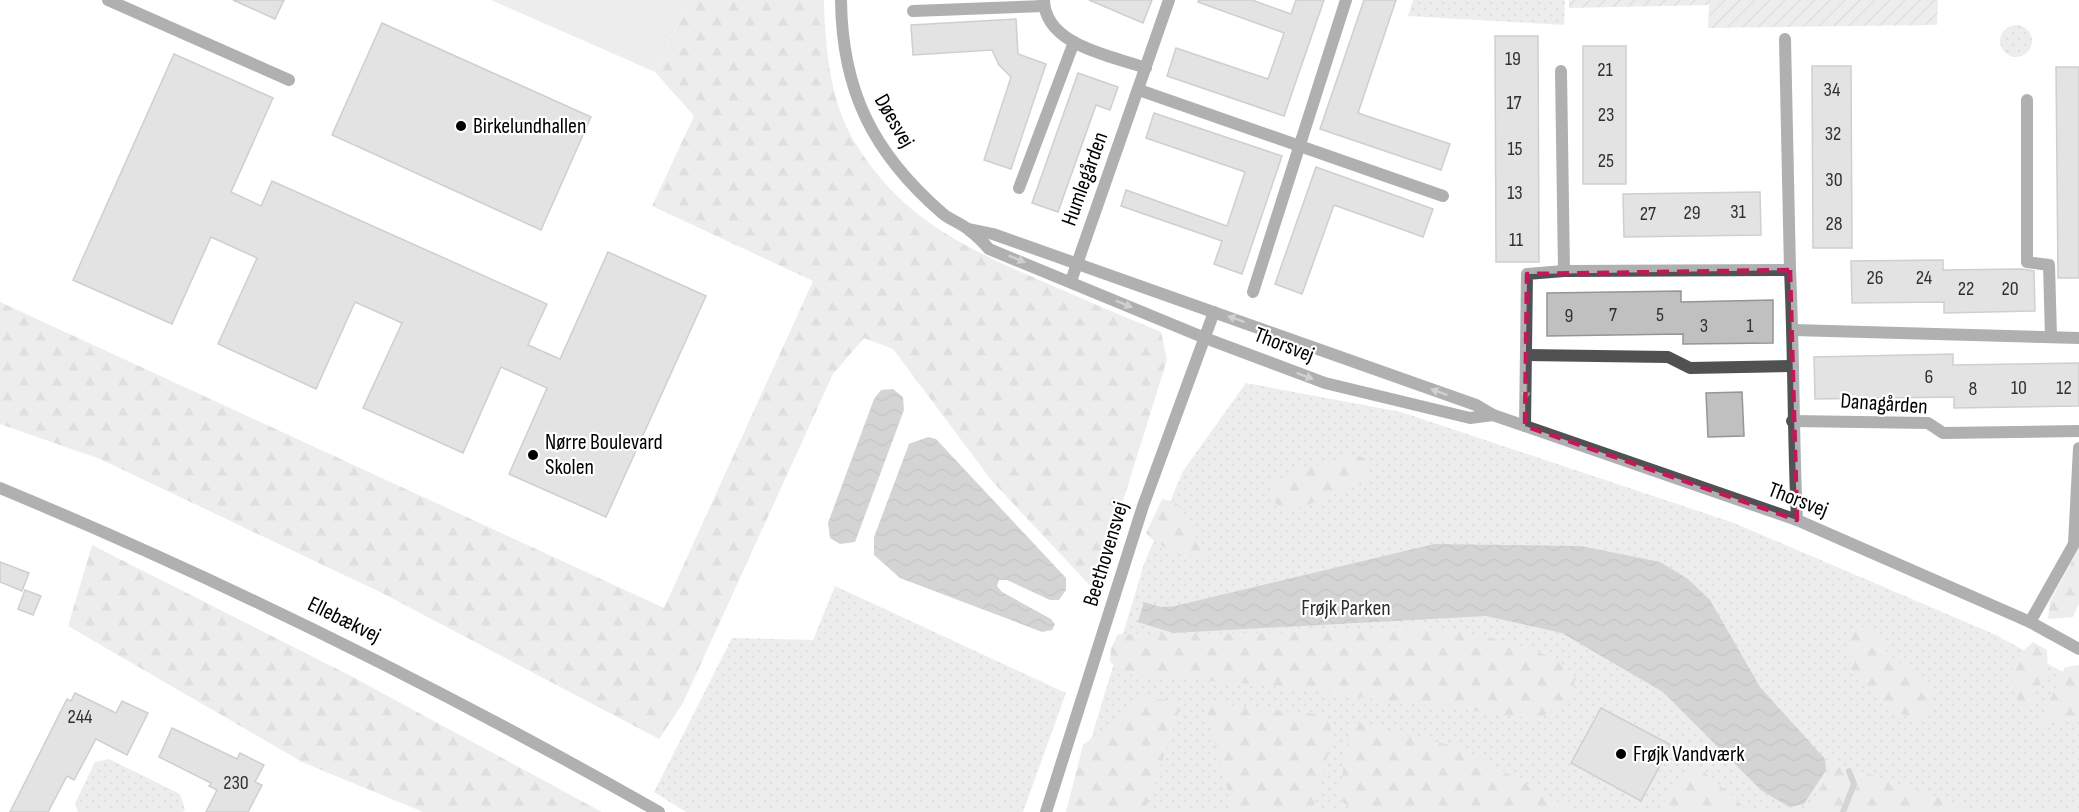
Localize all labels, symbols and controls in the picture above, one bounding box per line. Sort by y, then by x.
house number: 19 [1505,47,1521,71]
house number: 21 [1597,58,1613,82]
house number: 34 [1824,78,1840,102]
street label: Døesvej [868,89,920,153]
house number: 17 [1507,91,1521,115]
house number: 23 [1598,103,1614,127]
place label: Birkelundhallen [473,113,586,140]
marker: Birkelundhallen [454,119,468,133]
house number: 32 [1825,122,1841,146]
street label: Humlegården [1056,128,1114,230]
house number: 15 [1507,137,1523,161]
house number: 25 [1598,149,1614,173]
house number: 30 [1825,168,1843,192]
house number: 13 [1507,181,1523,205]
house number: 31 [1730,200,1746,224]
house number: 29 [1683,201,1701,225]
house number: 27 [1640,202,1656,226]
house number: 28 [1826,212,1843,236]
house number: 11 [1509,228,1523,252]
one-way arrow [1008,255,1026,265]
house number: 26 [1867,266,1884,290]
house number: 24 [1916,266,1932,290]
house number: 22 [1958,277,1974,301]
house number: 20 [2001,277,2019,301]
one-way arrow [1116,299,1133,308]
house number: 7 [1609,303,1617,327]
house number: 5 [1656,303,1664,327]
house number: 9 [1565,304,1573,328]
one-way arrow [1227,314,1245,324]
house number: 3 [1700,314,1708,338]
house number: 1 [1747,314,1754,338]
street label: Thorsvej [1250,321,1318,369]
house number: 6 [1925,365,1933,389]
one-way arrow [1297,371,1315,381]
house number: 10 [2011,376,2027,400]
house number: 12 [2056,376,2072,400]
house number: 8 [1969,377,1977,401]
one-way arrow [1521,381,1531,400]
one-way arrow [1430,387,1448,397]
street label: Danagården [1839,387,1929,421]
place label: Nørre Boulevard Skolen [545,429,663,481]
marker: Nørre Boulevard Skolen [526,448,540,462]
street label: Thorsvej [1764,476,1832,524]
street label: Beethovensvej [1077,498,1135,610]
street label: Ellebækvej [303,591,385,649]
park label: Frøjk Parken [1301,595,1391,622]
house number: 244 [68,705,92,729]
place label: Frøjk Vandværk [1633,741,1745,768]
marker: Frøjk Vandværk [1614,747,1628,761]
house number: 230 [223,771,249,795]

